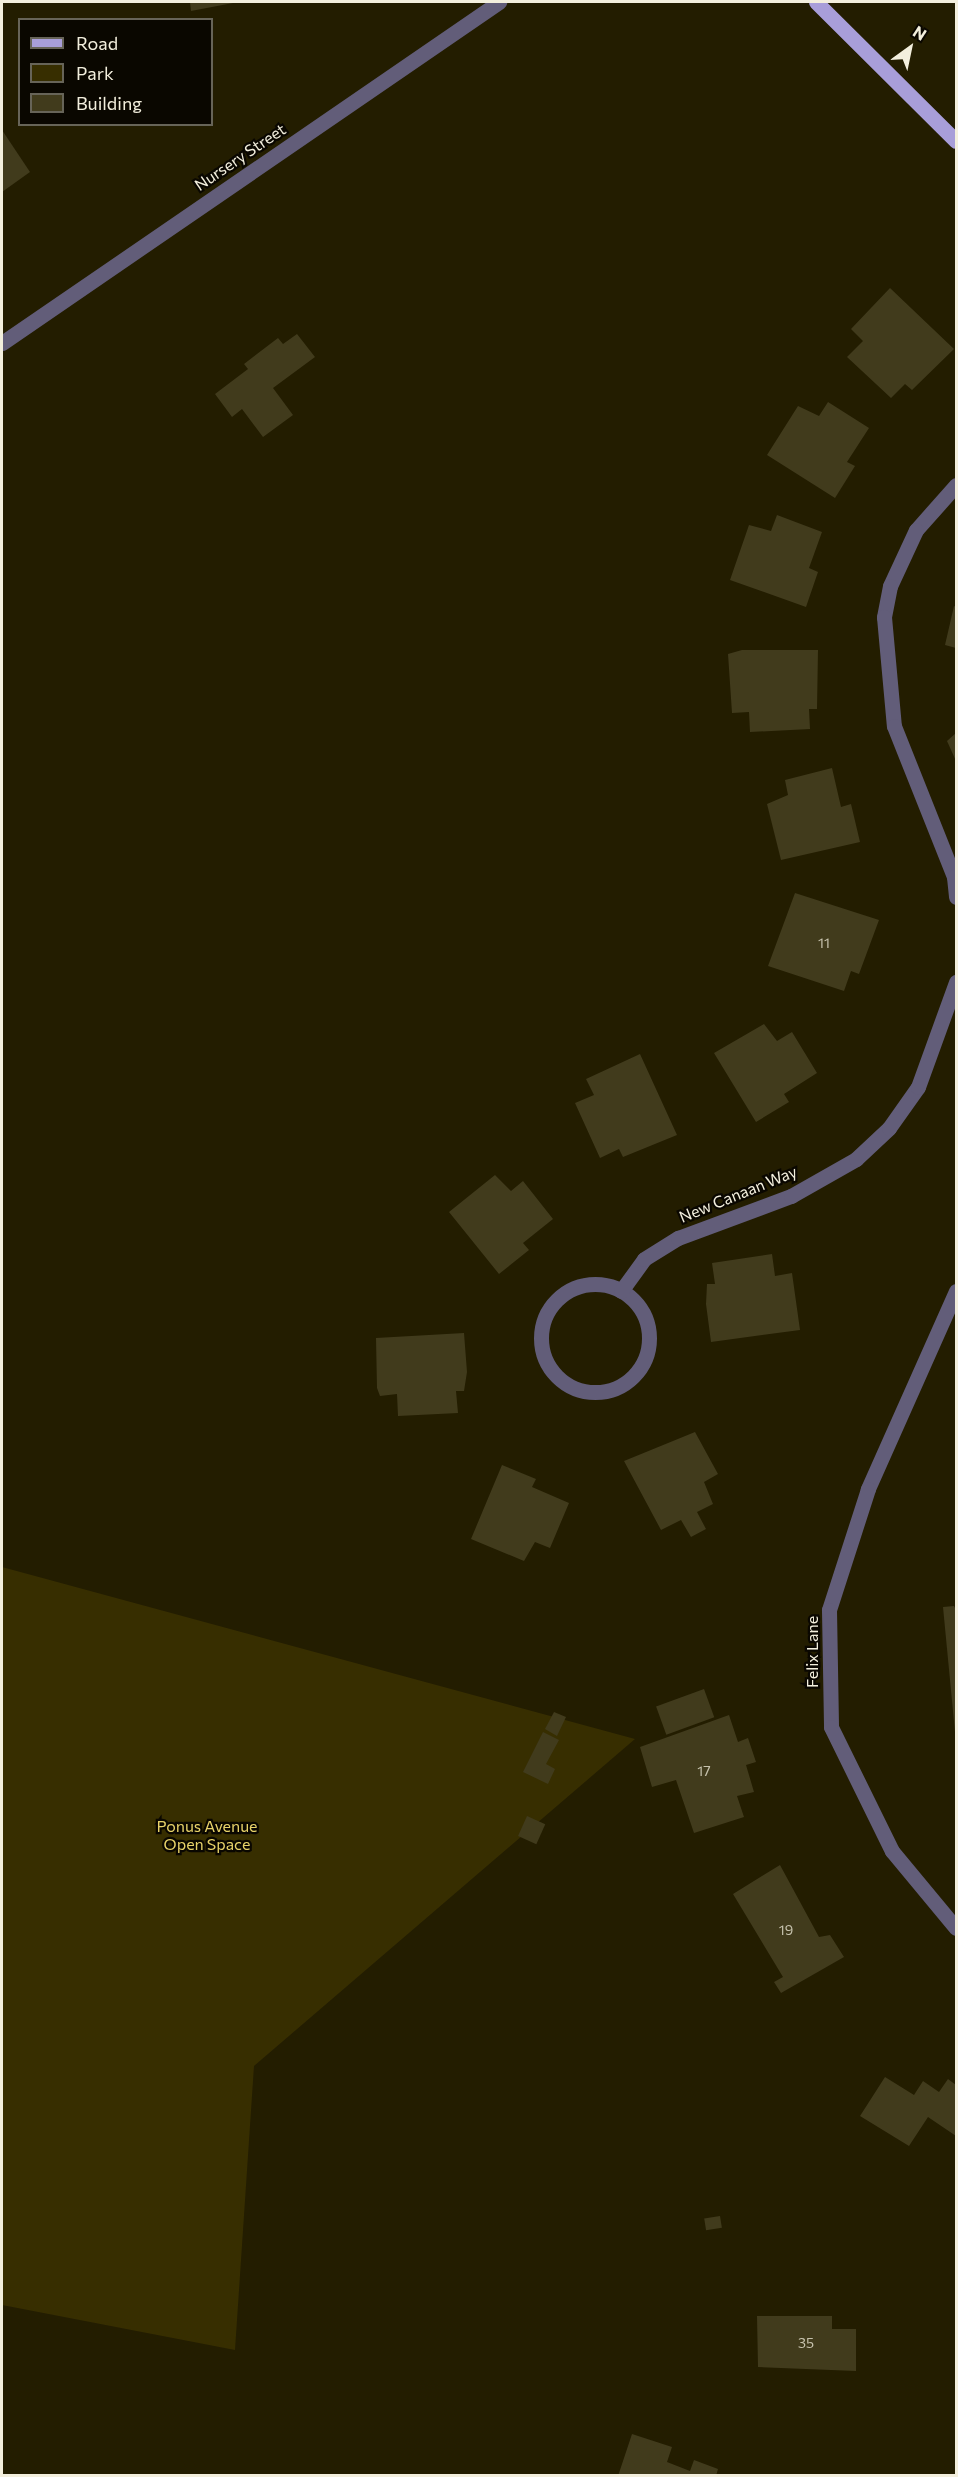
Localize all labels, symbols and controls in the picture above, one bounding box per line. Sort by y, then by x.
legend [18,18,213,126]
north arrow [880,18,940,78]
text: N [910,21,930,44]
text: Road [76,32,118,54]
text: Park [76,62,114,84]
text: Building [76,92,142,114]
street label: Nursery Street [191,119,289,195]
house number: 11 [818,935,830,951]
street label: New Canaan Way [676,1162,800,1226]
street label: Felix Lane [802,1616,822,1688]
house number: 17 [697,1763,711,1779]
park label: Ponus Avenue Open Space [156,1816,258,1854]
house number: 19 [779,1922,793,1938]
house number: 35 [798,2335,814,2351]

